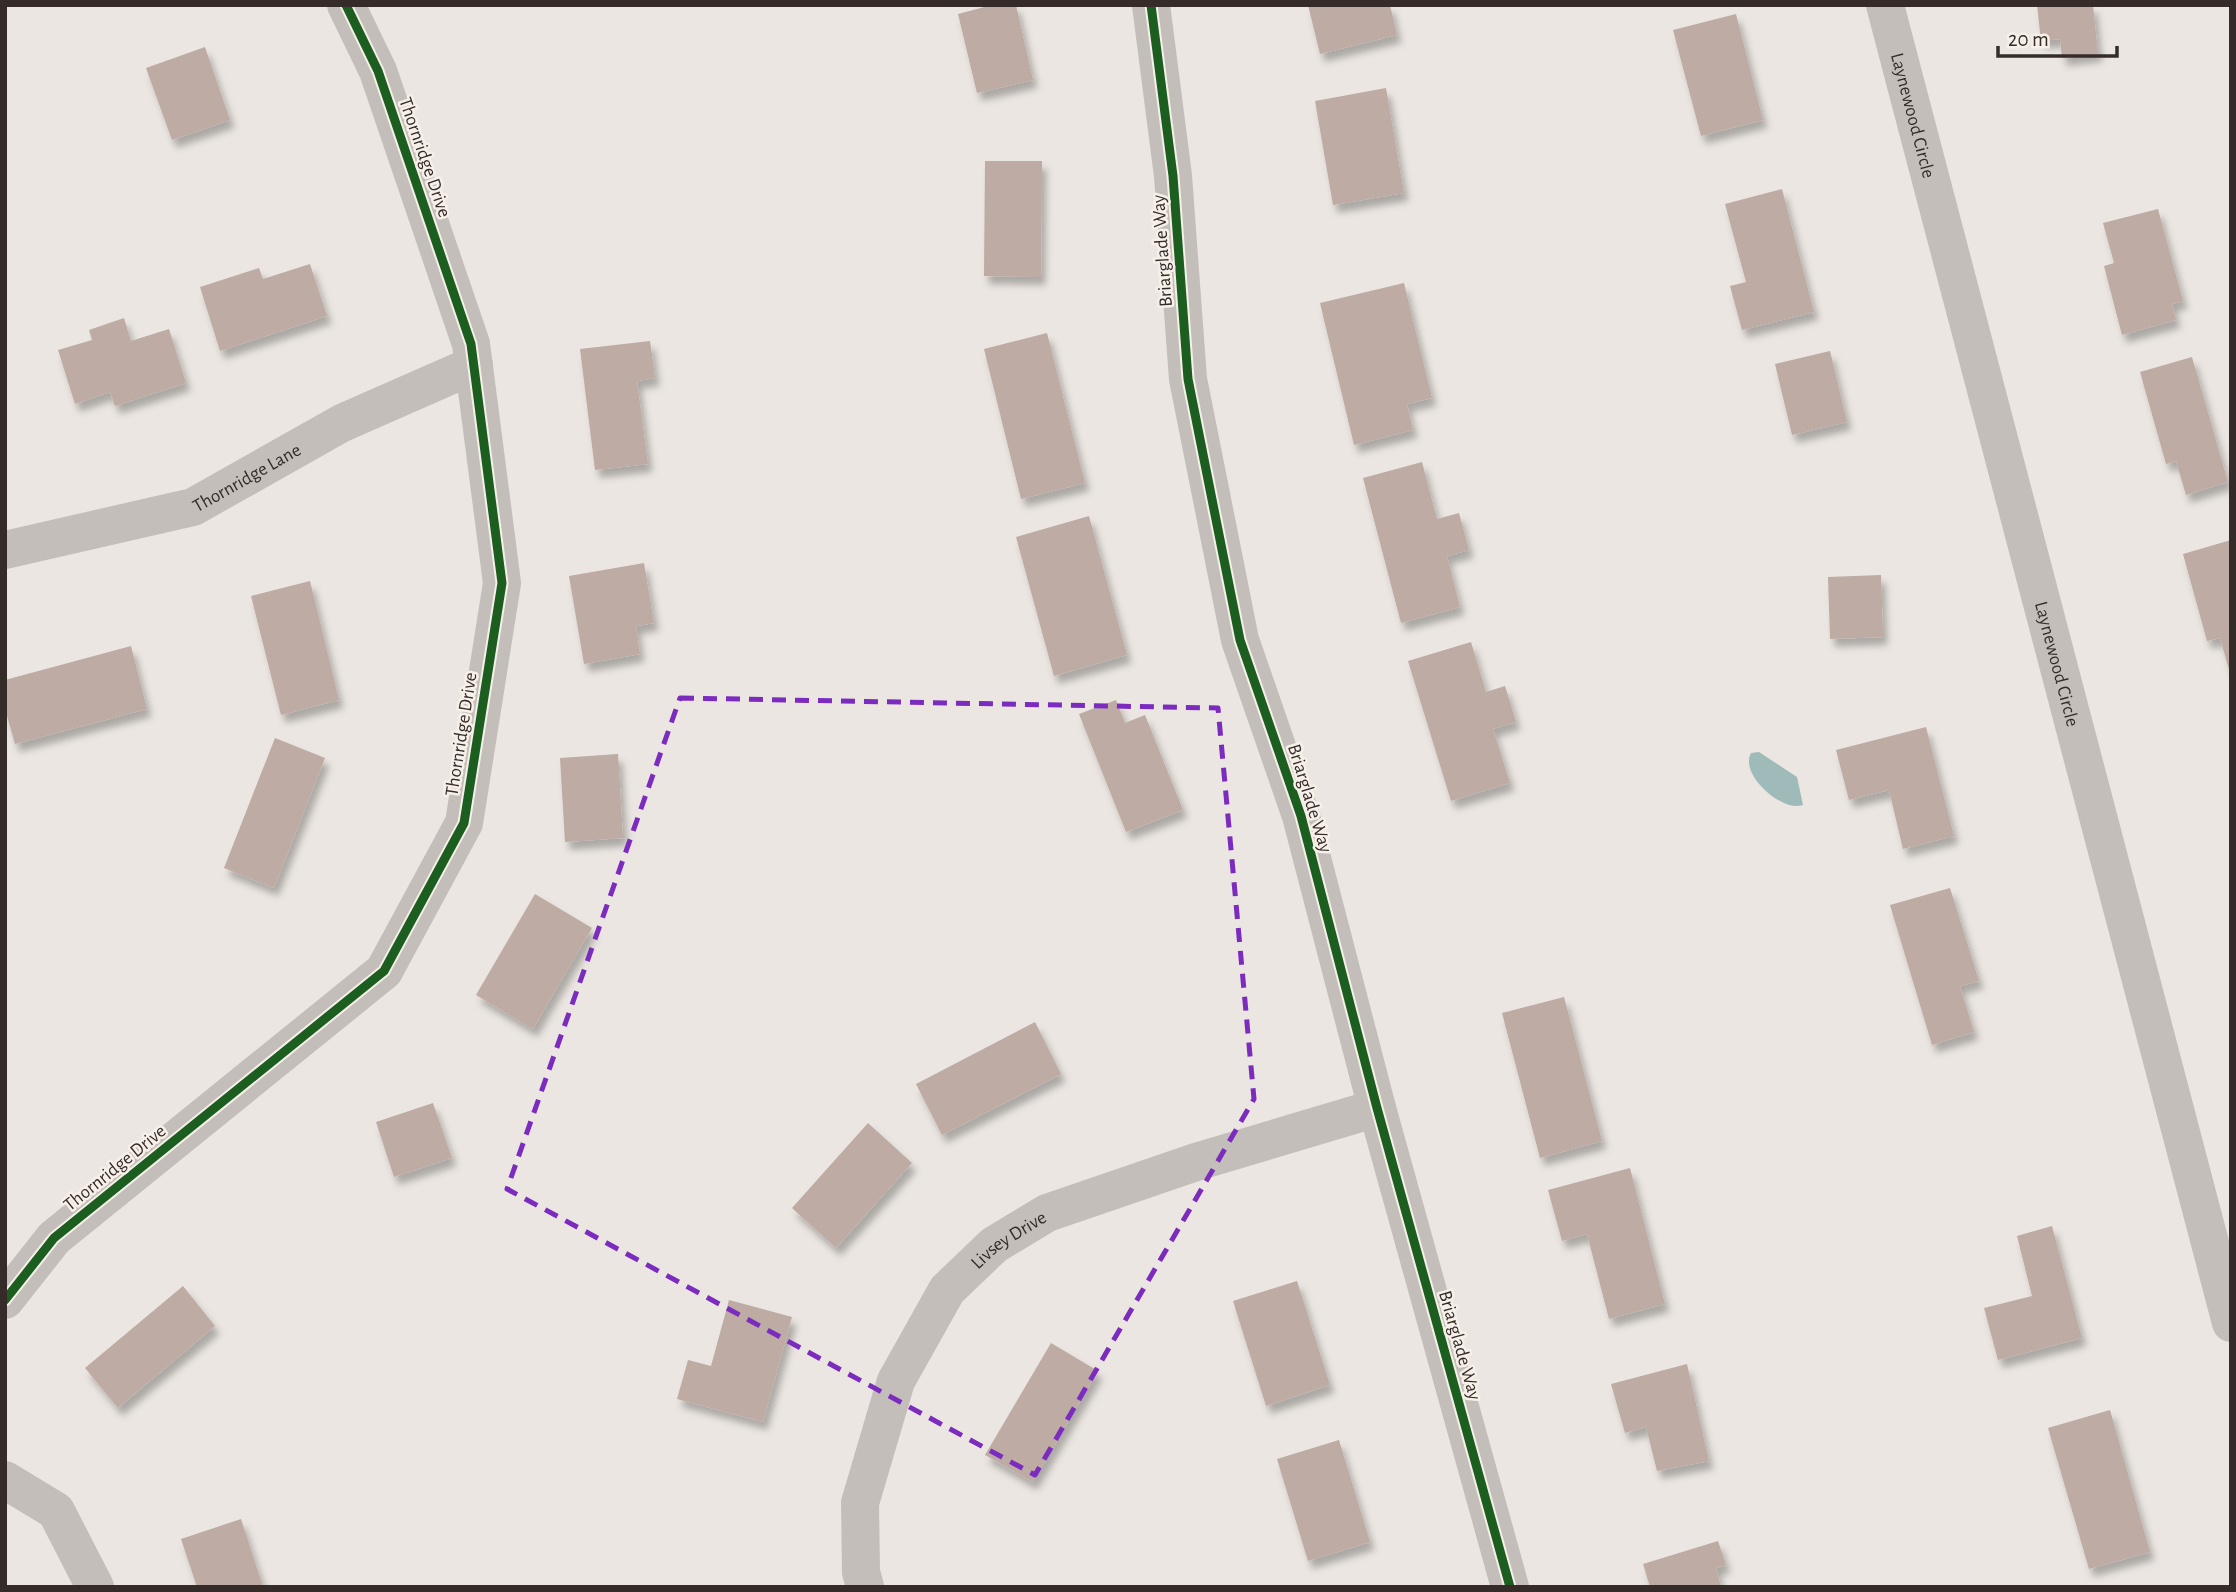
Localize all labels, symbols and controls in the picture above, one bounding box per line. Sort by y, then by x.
scale bar [1998,14,2117,58]
text: 20 m [2008,29,2049,50]
street label: Laynewood Circle [1887,51,1938,180]
street label: Thornridge Drive [395,95,454,220]
street label: Briarglade Way [1149,194,1176,308]
street label: Thornridge Lane [190,440,304,516]
street label: Laynewood Circle [2031,599,2082,729]
street label: Thornridge Drive [442,671,481,798]
street label: Briarglade Way [1284,742,1335,855]
street label: Thornridge Drive [60,1121,170,1215]
street label: Livsey Drive [968,1208,1050,1273]
street label: Briarglade Way [1435,1289,1484,1402]

